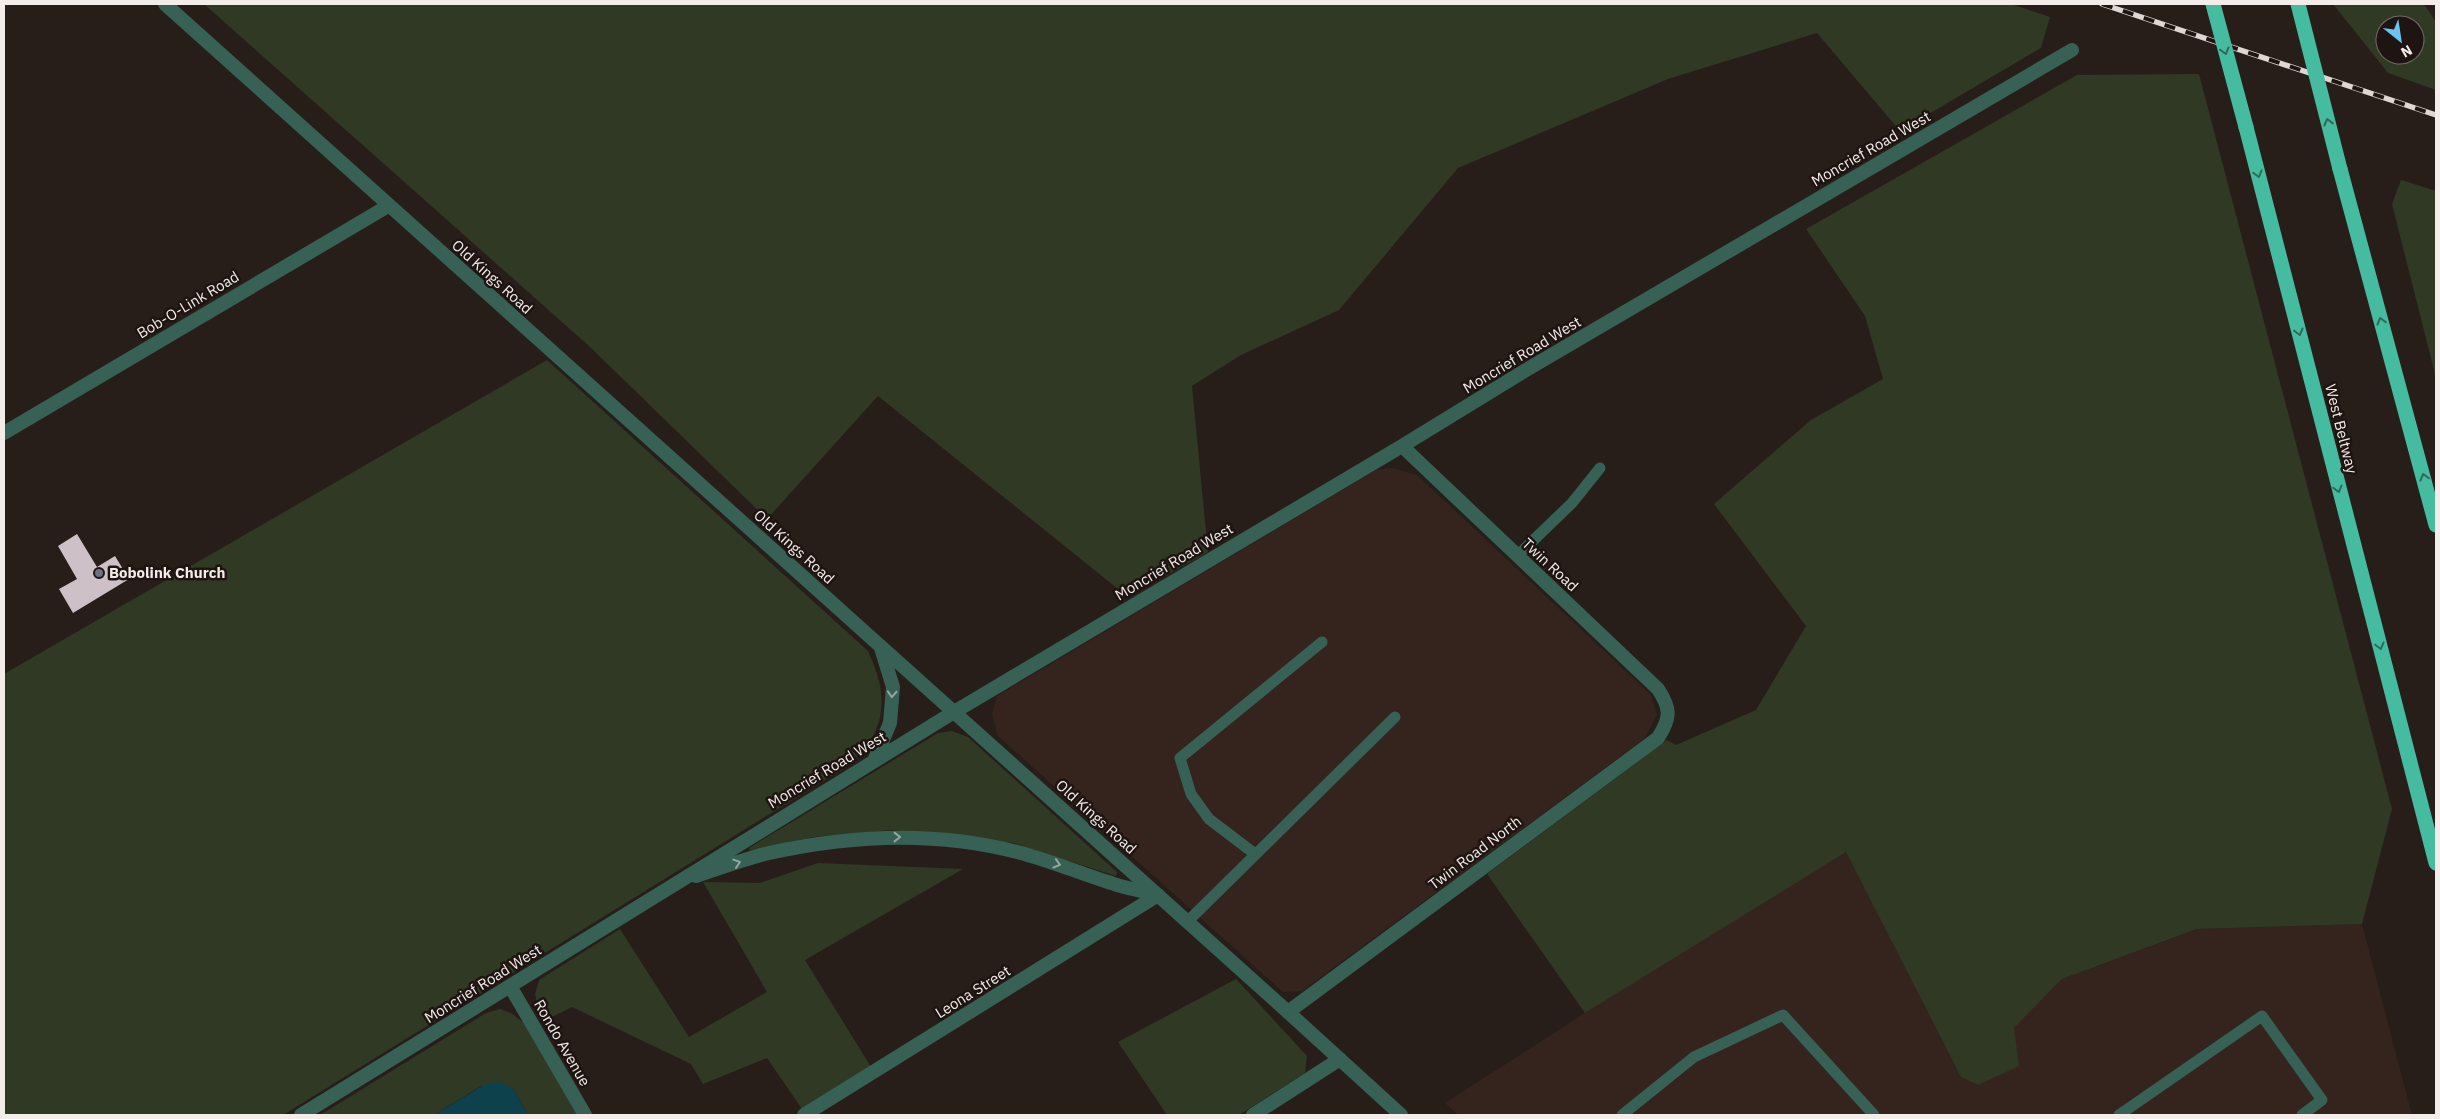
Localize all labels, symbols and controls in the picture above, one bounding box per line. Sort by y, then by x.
north arrow [2375,15,2425,65]
text: N [2398,41,2415,62]
one-way arrow [2219,46,2230,55]
street label: Moncrief Road West [1808,107,1934,190]
one-way arrow [2323,118,2334,127]
one-way arrow [2252,170,2263,179]
street label: Old Kings Road [448,235,537,318]
street label: Bob-O-Link Road [133,267,242,343]
street label: Moncrief Road West [1459,312,1584,397]
one-way arrow [2377,317,2387,325]
one-way arrow [2293,327,2304,336]
street label: West Beltway [2321,382,2362,476]
one-way arrow [2419,473,2430,482]
one-way arrow [2332,485,2343,494]
street label: Old Kings Road [750,505,839,588]
street label: Moncrief Road West [1111,519,1236,604]
street label: Twin Road [1518,534,1582,595]
place label: Bobolink Church [109,563,225,582]
marker: Bobolink Church [93,567,105,579]
one-way arrow [2374,642,2385,651]
one-way arrow [886,690,897,698]
street label: Moncrief Road West [764,727,889,812]
street label: Old Kings Road [1052,775,1141,858]
street label: Twin Road North [1424,811,1525,894]
one-way arrow [894,832,901,842]
one-way arrow [1052,858,1060,868]
one-way arrow [733,859,741,869]
street label: Moncrief Road West [421,940,545,1027]
street label: Leona Street [932,961,1014,1022]
street label: Rondo Avenue [530,996,595,1090]

